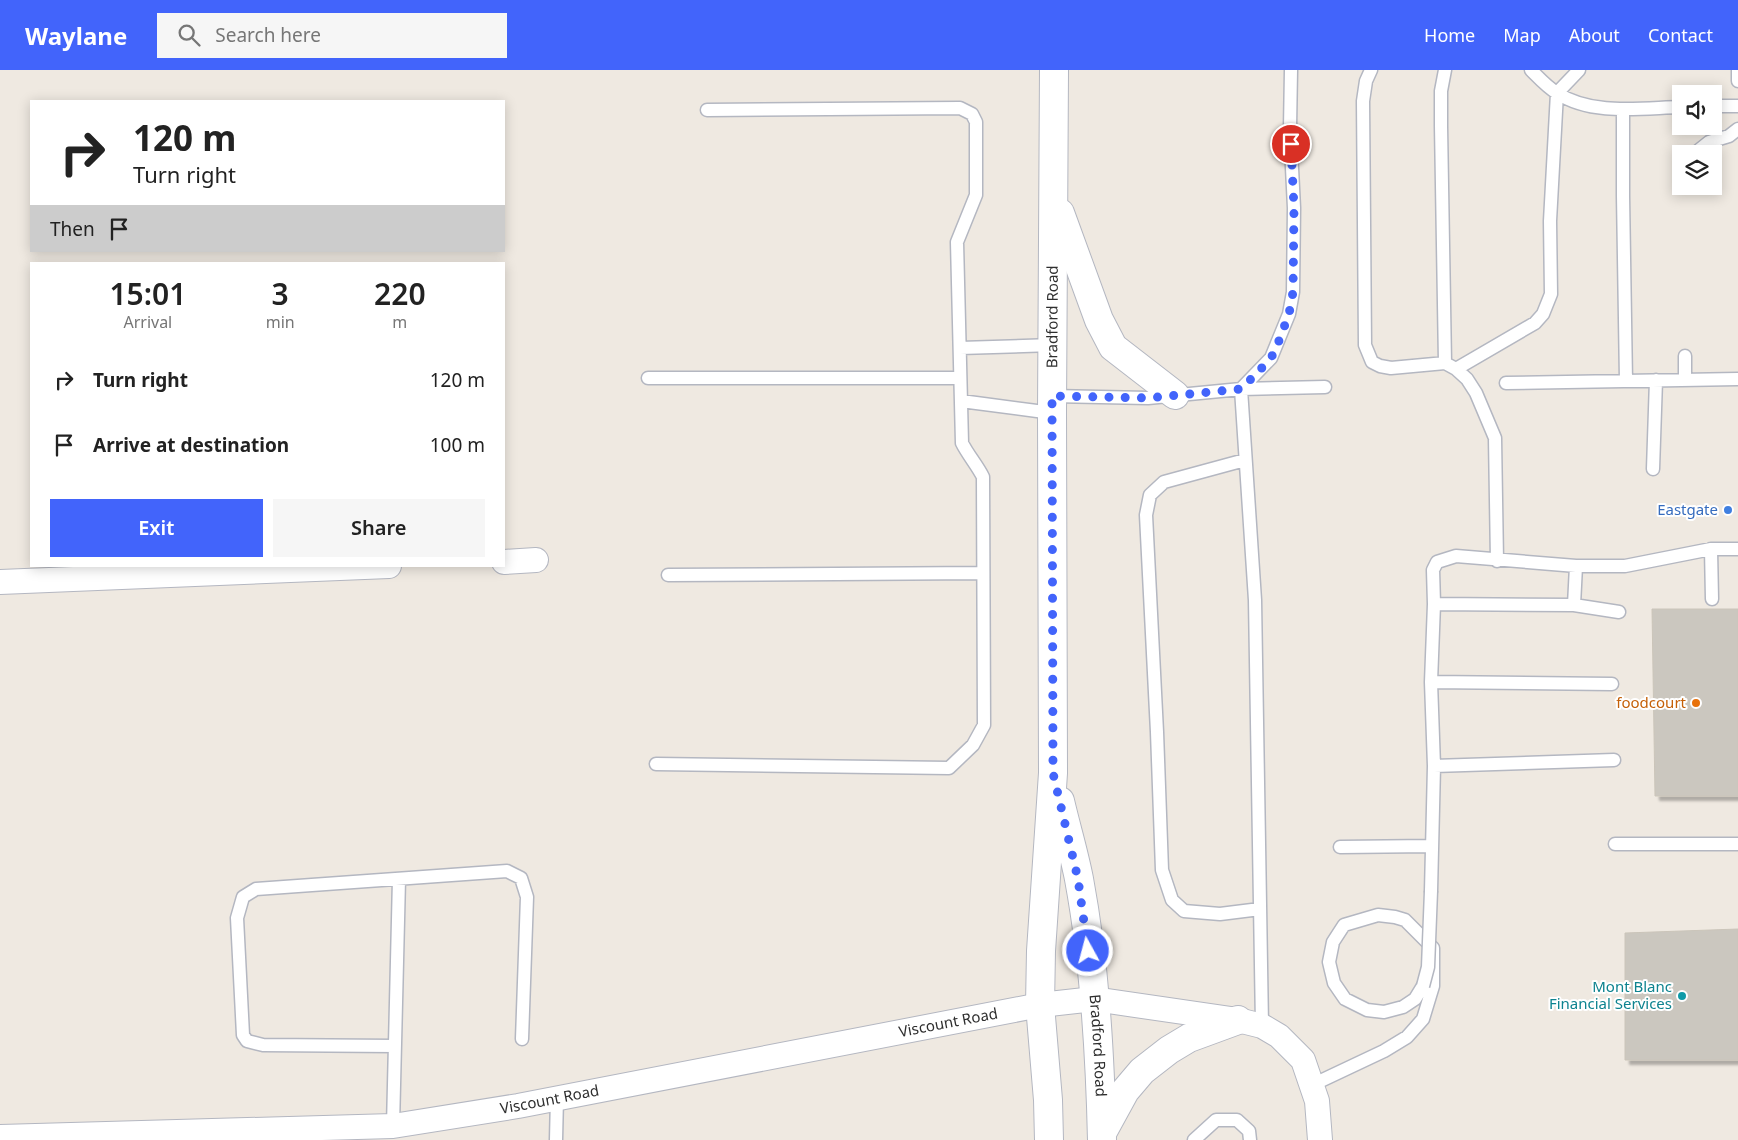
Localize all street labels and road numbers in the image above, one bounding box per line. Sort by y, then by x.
street label: Bradford Road [1041,265,1062,368]
street label: Bradford Road [1086,993,1112,1097]
street label: Viscount Road [897,1002,999,1041]
street label: Viscount Road [499,1080,601,1118]

